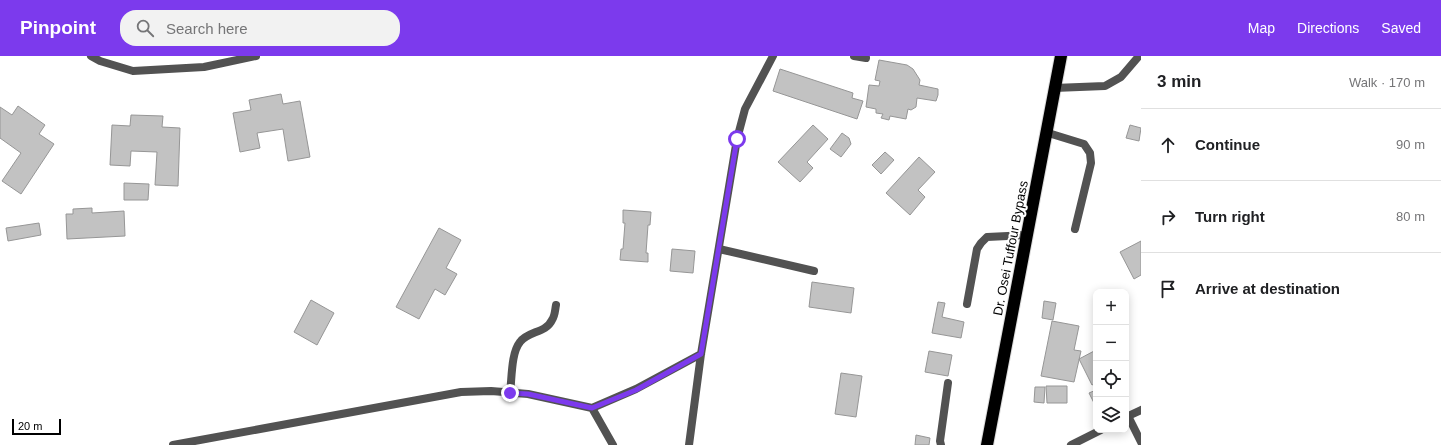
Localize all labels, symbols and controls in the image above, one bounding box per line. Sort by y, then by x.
search box [120,10,400,46]
text: Pinpoint [20,17,96,38]
icon: search [134,17,156,39]
text: Search here [166,20,248,37]
text: Map [1248,20,1275,36]
text: Directions [1297,20,1359,36]
text: Saved [1381,20,1421,36]
text: 3 min [1157,72,1201,91]
text: Walk · 170 m [1349,75,1425,90]
route start [728,130,746,148]
icon: ahead [1157,134,1179,156]
text: Continue [1195,136,1260,153]
text: 90 m [1396,137,1425,152]
street label: Dr. Osei Tuffour Bypass [990,179,1031,317]
icon: right [1157,206,1179,228]
text: Turn right [1195,208,1265,225]
text: 80 m [1396,209,1425,224]
icon: arrive [1157,278,1179,300]
text: Arrive at destination [1195,280,1340,297]
map controls [1093,289,1129,433]
button: + [1093,289,1129,325]
button: − [1093,325,1129,361]
button: locate [1093,361,1129,397]
route end [501,384,519,402]
button: layers [1093,397,1129,433]
scale bar [12,417,61,436]
text: 20 m [18,420,42,432]

